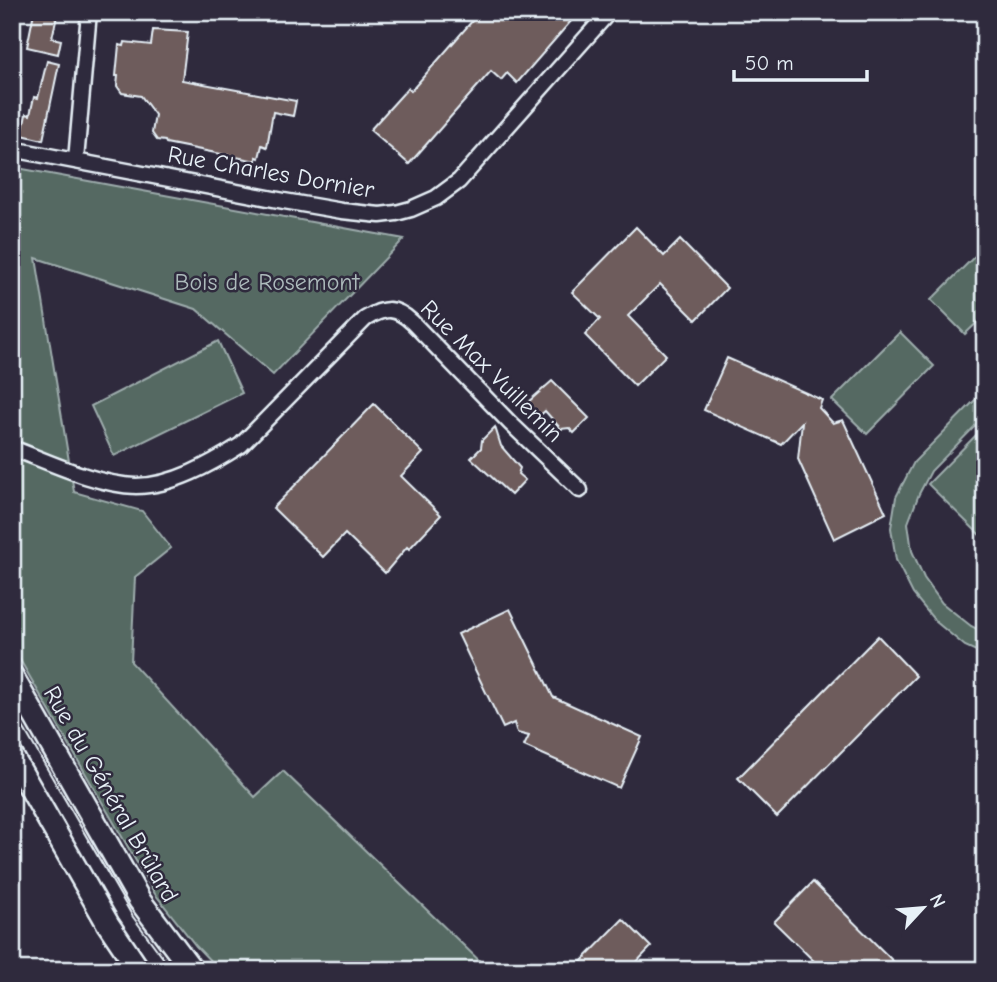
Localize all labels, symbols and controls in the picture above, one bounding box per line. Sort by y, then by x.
scale bar [734,38,867,82]
text: 50 m [745,51,794,75]
street label: Rue Charles Dornier [166,140,377,204]
park label: Bois de Rosemont [175,268,361,296]
street label: Rue Max Vuillemin [415,294,569,448]
street label: Rue du Général Brûlard [38,681,184,907]
north arrow [888,874,958,944]
text: N [925,891,950,911]

